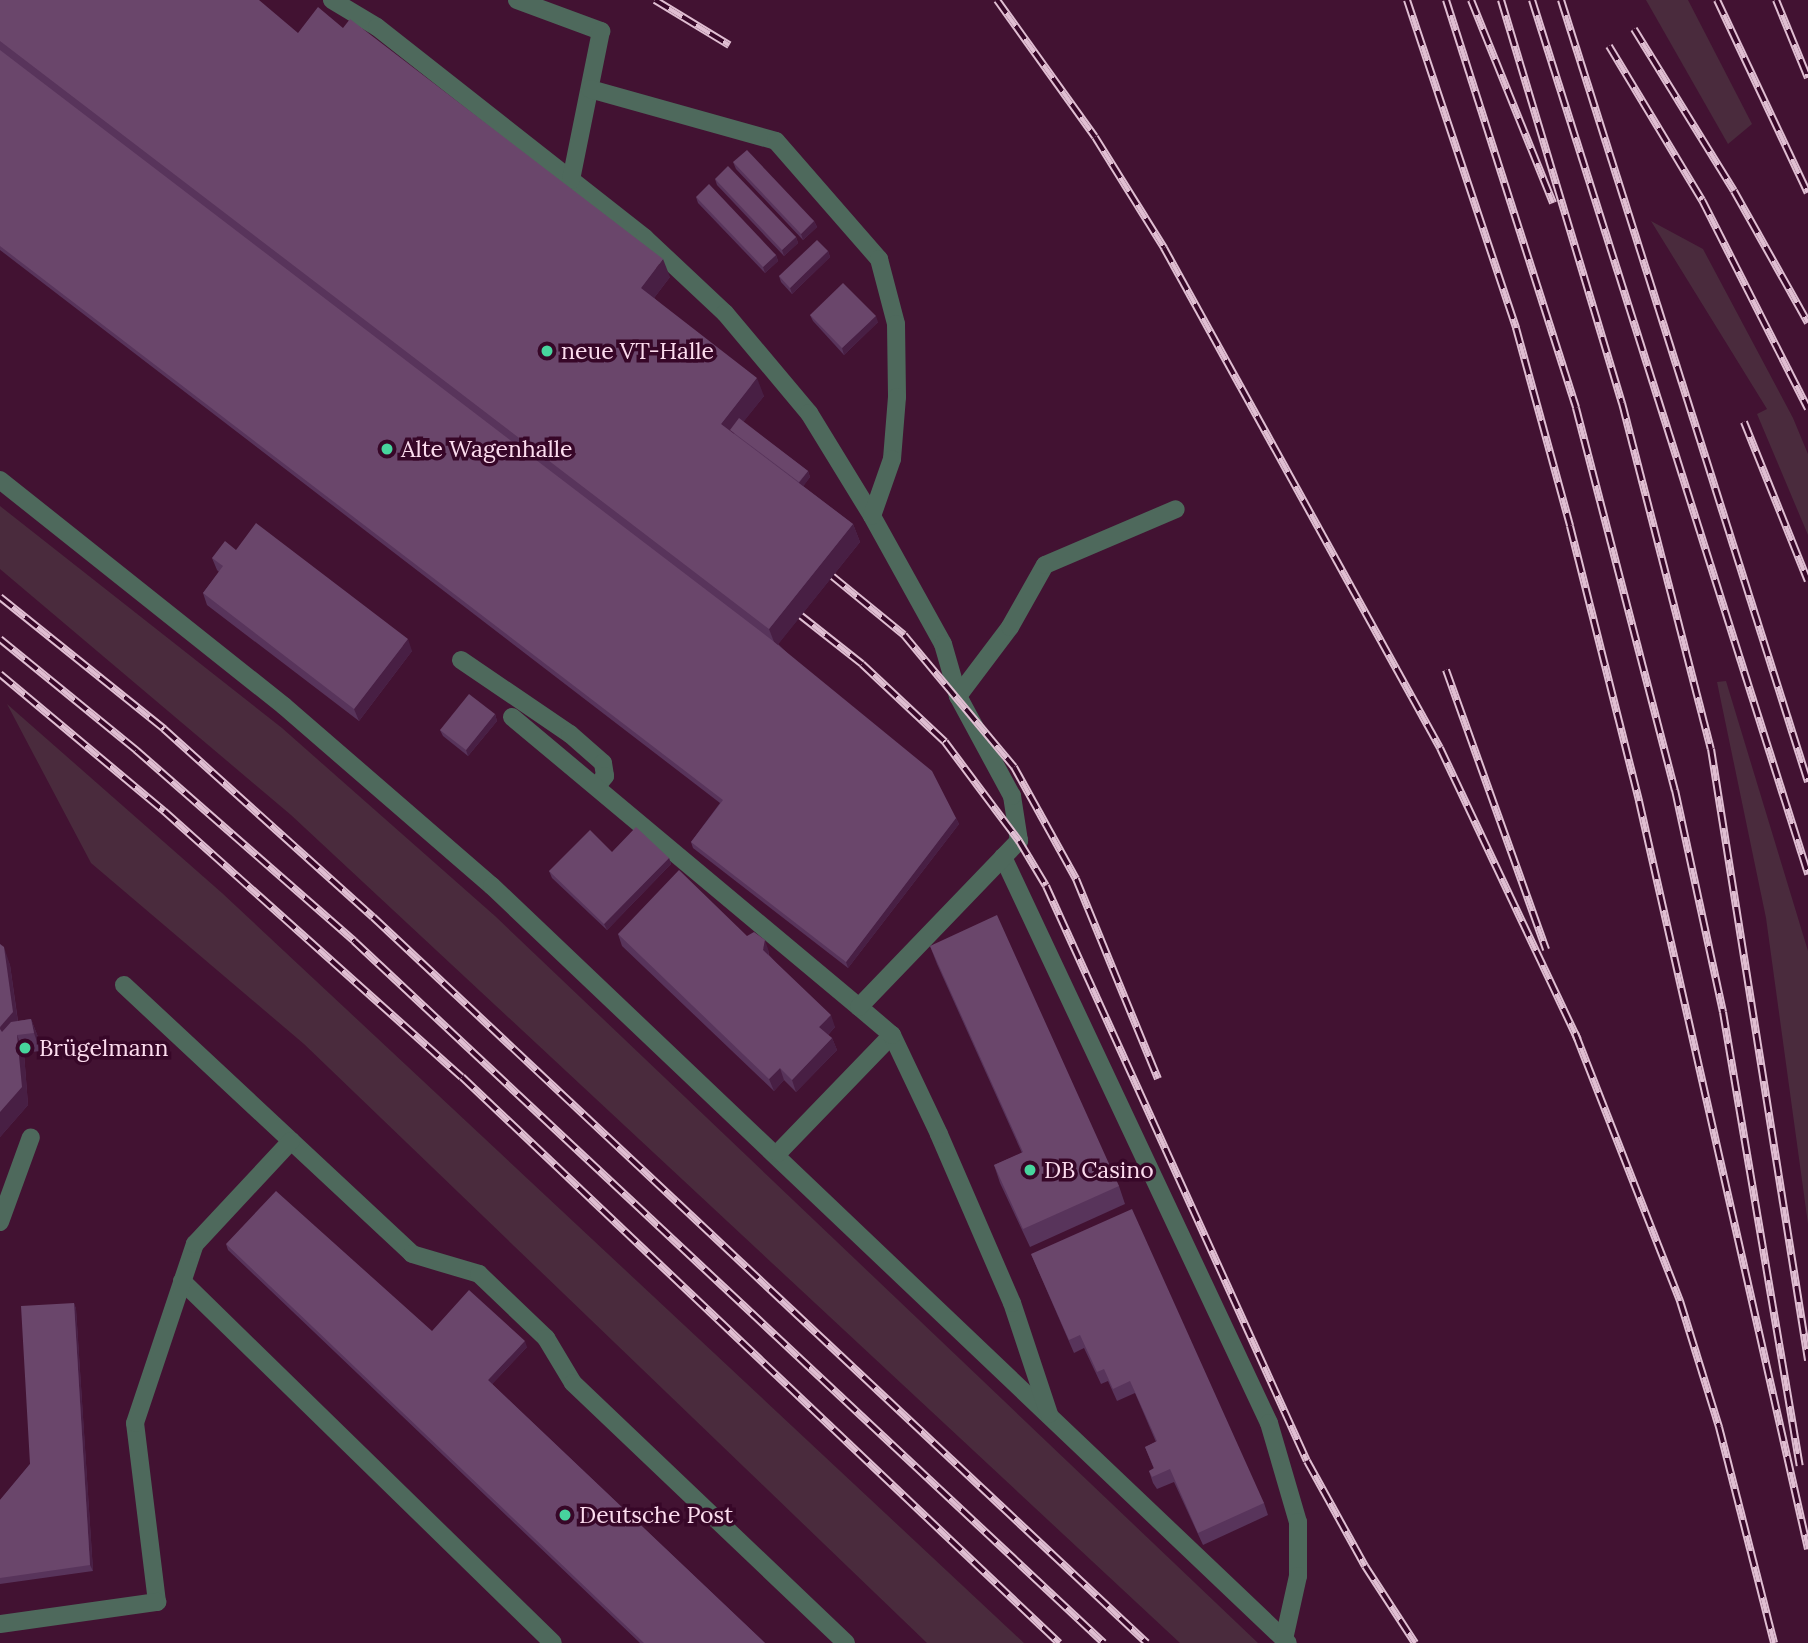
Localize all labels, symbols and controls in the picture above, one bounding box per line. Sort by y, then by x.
place label: neue VT-Halle [561,337,714,365]
marker: neue VT-Halle [539,343,555,359]
place label: Alte Wagenhalle [401,435,573,463]
marker: Alte Wagenhalle [379,441,395,457]
place label: Brügelmann [39,1034,168,1062]
marker: Brügelmann [17,1040,33,1056]
place label: DB Casino [1044,1156,1154,1184]
marker: DB Casino [1022,1162,1038,1178]
place label: Deutsche Post [579,1501,733,1529]
marker: Deutsche Post [557,1507,573,1523]

